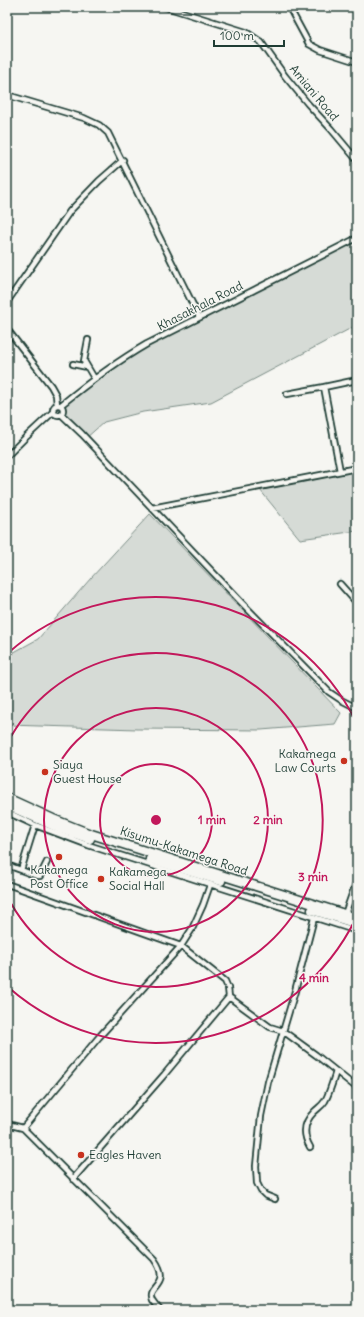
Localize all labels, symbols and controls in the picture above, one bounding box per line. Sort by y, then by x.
scale bar [214,22,284,48]
text: 100 m [220,28,254,43]
street label: Amiani Road [287,62,342,124]
street label: Khasakhala Road [155,278,245,334]
place label: Kakamega Law Courts [274,746,336,775]
marker: Kakamega Law Courts [339,756,349,766]
place label: Siaya Guest House [53,757,122,786]
marker: Siaya Guest House [40,767,50,777]
text: 1 min [198,812,226,827]
text: 2 min [253,812,283,827]
centre of rings [149,813,163,827]
street label: Kisumu-Kakamega Road [118,823,250,878]
marker: Kakamega Post Office [54,852,64,862]
place label: Kakamega Post Office [30,862,88,891]
place label: Kakamega Social Hall [109,864,167,893]
text: 3 min [298,869,328,884]
marker: Kakamega Social Hall [96,874,106,884]
text: 4 min [299,970,329,985]
place label: Eagles Haven [89,1147,162,1162]
marker: Eagles Haven [76,1150,86,1160]

